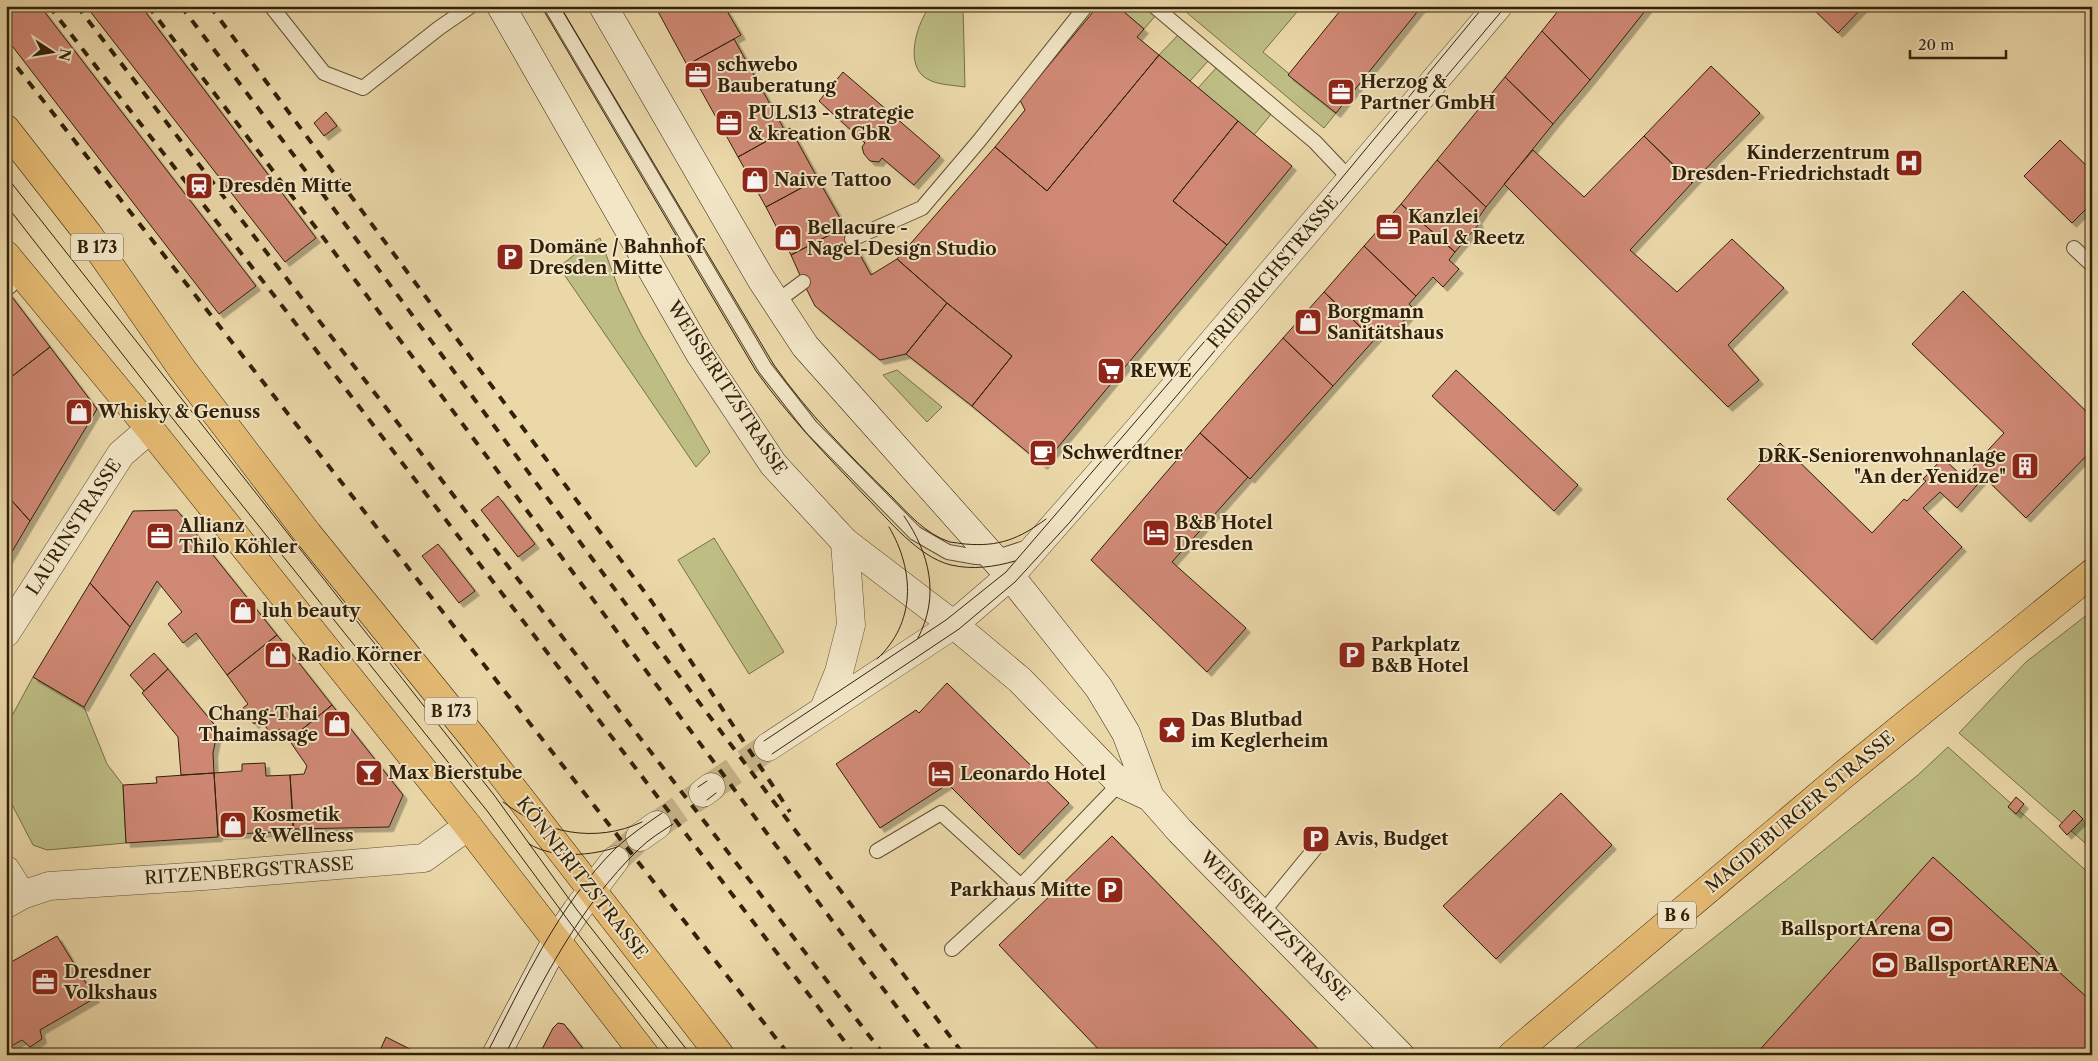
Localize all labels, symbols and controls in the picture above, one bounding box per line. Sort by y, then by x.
north arrow [28,28,78,78]
scale bar [1910,28,2007,60]
text: 20 m [1918,35,1954,54]
text: N [55,47,75,63]
place label: schwebo Bauberatung [717,54,837,97]
office icon: schwebo Bauberatung [683,60,713,90]
place label: Herzog & Partner GmbH [1360,71,1496,114]
office icon: Herzog & Partner GmbH [1326,77,1356,107]
place label: PULS13 - strategie & kreation GbR [748,102,915,145]
office icon: PULS13 - strategie & kreation GbR [714,108,744,138]
place label: Kinderzentrum Dresden-Friedrichstadt [1671,142,1891,185]
hospital icon: Kinderzentrum Dresden-Friedrichstadt [1894,148,1924,178]
shop icon: Naive Tattoo [740,165,770,195]
place label: Naive Tattoo [774,169,892,191]
station icon: Dresden Mitte [184,171,214,201]
place label: Dresden Mitte [218,175,352,197]
street label: FRIEDRICHSTRASSE [1203,191,1343,353]
place label: Kanzlei Paul & Reetz [1408,206,1525,249]
office icon: Kanzlei Paul & Reetz [1374,212,1404,242]
place label: Bellacure - Nagel-Design Studio [807,217,997,260]
shop icon: Bellacure - Nagel-Design Studio [773,223,803,253]
road number: B 173 [71,233,123,260]
place label: Domäne / Bahnhof Dresden Mitte [529,236,705,279]
parking icon: Domäne / Bahnhof Dresden Mitte [495,242,525,272]
street label: WEISSERITZSTRASSE [662,296,792,479]
place label: Borgmann Sanitätshaus [1327,301,1444,344]
shop icon: Borgmann Sanitätshaus [1293,307,1323,337]
supermarket icon: REWE [1096,356,1126,386]
place label: REWE [1130,360,1192,382]
shop icon: Whisky & Genuss [64,397,94,427]
place label: Whisky & Genuss [97,401,260,423]
cafe icon: Schwerdtner [1028,438,1058,468]
place label: Schwerdtner [1062,442,1183,464]
place label: DRK-Seniorenwohnanlage "An der Yenidze" [1758,445,2006,488]
building icon: DRK-Seniorenwohnanlage "An der Yenidze" [2010,451,2040,481]
street label: LAURINSTRASSE [22,455,126,599]
place label: B&B Hotel Dresden [1175,512,1273,555]
place label: Allianz Thilo Köhler [178,515,298,558]
hotel icon: B&B Hotel Dresden [1141,518,1171,548]
office icon: Allianz Thilo Köhler [145,521,175,551]
shop icon: luh beauty [228,596,258,626]
place label: luh beauty [262,600,361,622]
place label: Parkplatz B&B Hotel [1371,634,1469,677]
shop icon: Radio Körner [263,640,293,670]
parking icon: Parkplatz B&B Hotel [1337,640,1367,670]
place label: Radio Körner [297,644,422,666]
road number: B 173 [425,698,477,724]
place label: Chang-Thai Thaimassage [198,703,319,746]
shop icon: Chang-Thai Thaimassage [322,709,352,739]
place label: Das Blutbad im Keglerheim [1191,709,1328,752]
place icon: Das Blutbad im Keglerheim [1157,715,1187,745]
street label: MAGDEBURGER STRASSE [1701,726,1899,898]
bar icon: Max Bierstube [354,758,384,788]
hotel icon: Leonardo Hotel [926,759,956,789]
place label: Max Bierstube [388,762,523,784]
place label: Leonardo Hotel [960,763,1106,785]
street label: KÖNNERITZSTRASSE [512,792,653,964]
place label: Kosmetik & Wellness [252,804,354,847]
shop icon: Kosmetik & Wellness [218,810,248,840]
parking icon: Avis, Budget [1301,824,1331,854]
place label: Avis, Budget [1334,828,1449,850]
street label: WEISSERITZSTRASSE [1195,846,1355,1006]
street label: RITZENBERGSTRASSE [143,853,355,889]
parking icon: Parkhaus Mitte [1095,875,1125,905]
place label: Parkhaus Mitte [950,879,1091,901]
road number: B 6 [1658,902,1696,928]
sports icon: BallsportArena [1925,914,1955,944]
place label: BallsportArena [1781,918,1922,940]
sports icon: BallsportARENA [1870,950,1900,980]
place label: BallsportARENA [1904,954,2060,976]
place label: Dresdner Volkshaus [63,961,157,1004]
office icon: Dresdner Volkshaus [30,967,60,997]

